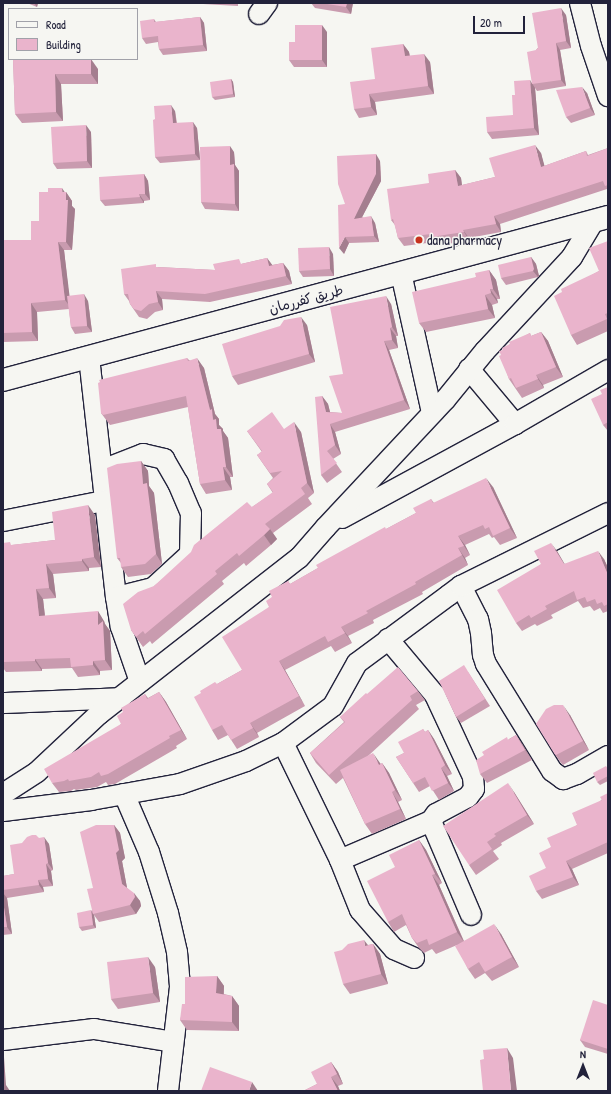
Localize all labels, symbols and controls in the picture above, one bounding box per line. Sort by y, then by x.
legend [8,8,138,60]
scale bar [475,8,527,34]
text: 20 m [480,14,502,31]
text: Road [46,16,66,33]
text: Building [46,36,81,53]
place label: dana pharmacy [427,232,502,248]
marker: dana pharmacy [414,235,424,245]
street label: طريق كفررمان [267,281,345,317]
north arrow [563,1046,603,1086]
text: N [580,1047,586,1061]

